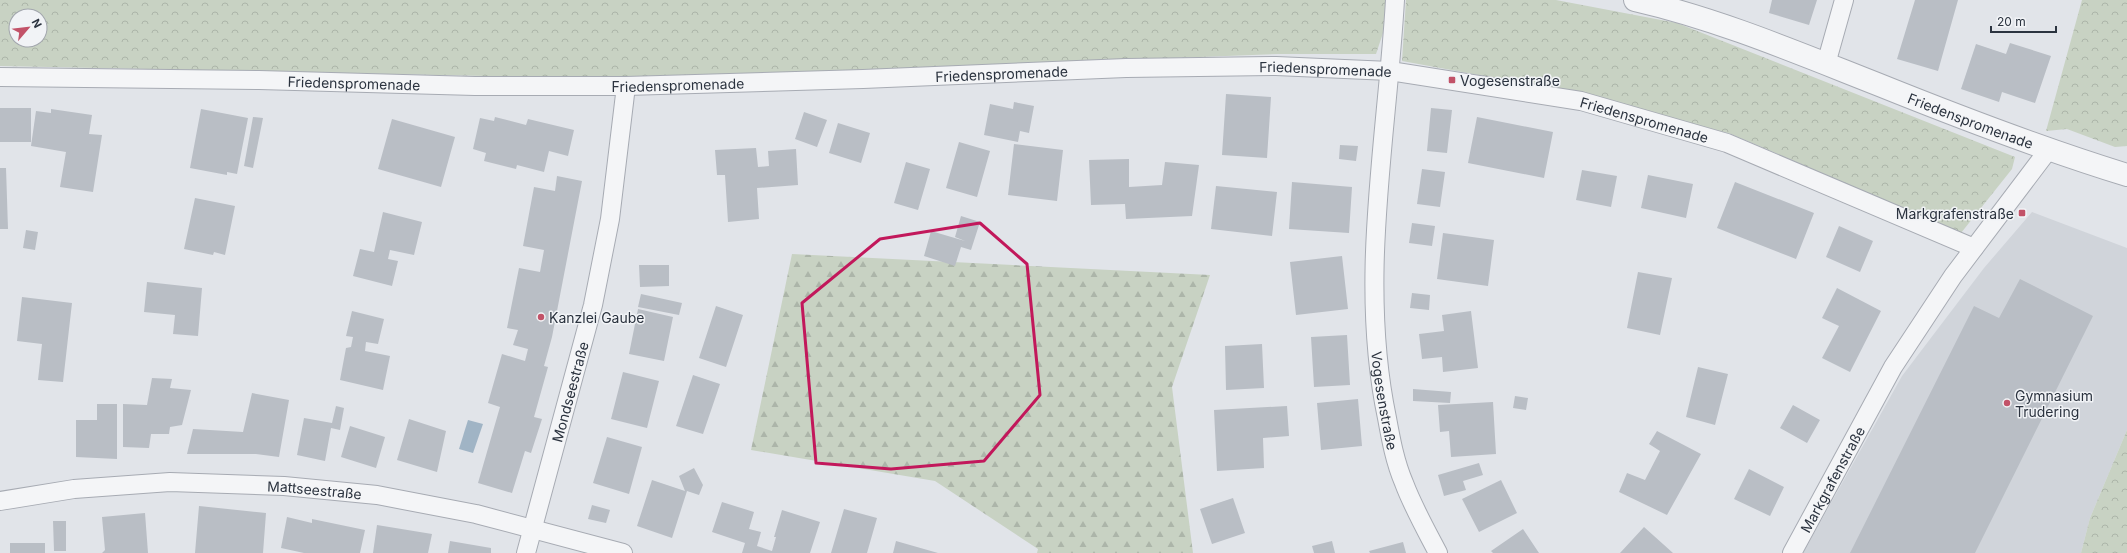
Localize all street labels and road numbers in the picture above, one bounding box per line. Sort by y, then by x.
street label: Friedenspromenade [1259,58,1392,80]
street label: Friedenspromenade [935,62,1068,84]
street label: Friedenspromenade [287,72,421,93]
street label: Friedenspromenade [612,74,744,95]
street label: Friedenspromenade [1906,89,2036,152]
street label: Friedenspromenade [1578,93,1711,146]
street label: Mondseestraße [548,340,591,444]
street label: Vogesenstraße [1369,350,1402,452]
street label: Markgrafenstraße [1796,423,1868,535]
street label: Mattseestraße [267,477,363,502]

